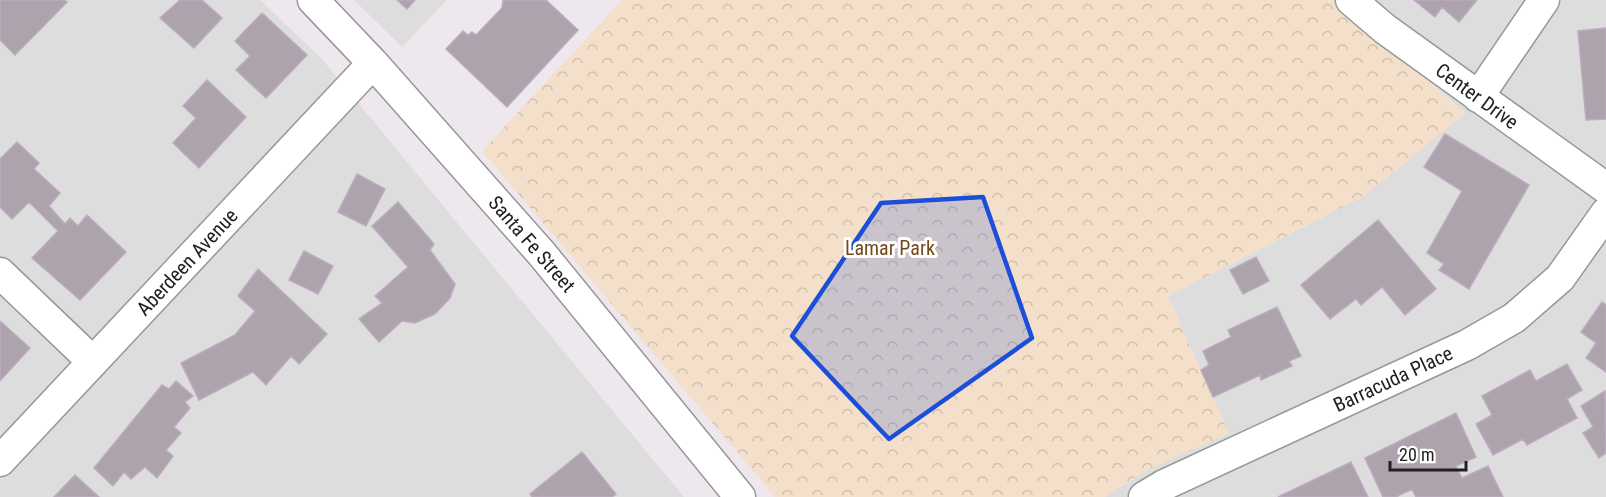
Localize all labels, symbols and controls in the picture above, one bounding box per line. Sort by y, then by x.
street label: Center Drive [1431,58,1523,134]
street label: Santa Fe Street [484,191,580,297]
street label: Aberdeen Avenue [131,204,243,320]
park label: Lamar Park [845,236,935,260]
street label: Barracuda Place [1330,341,1456,417]
scale bar [1390,434,1466,472]
text: 20 m [1399,444,1434,465]

